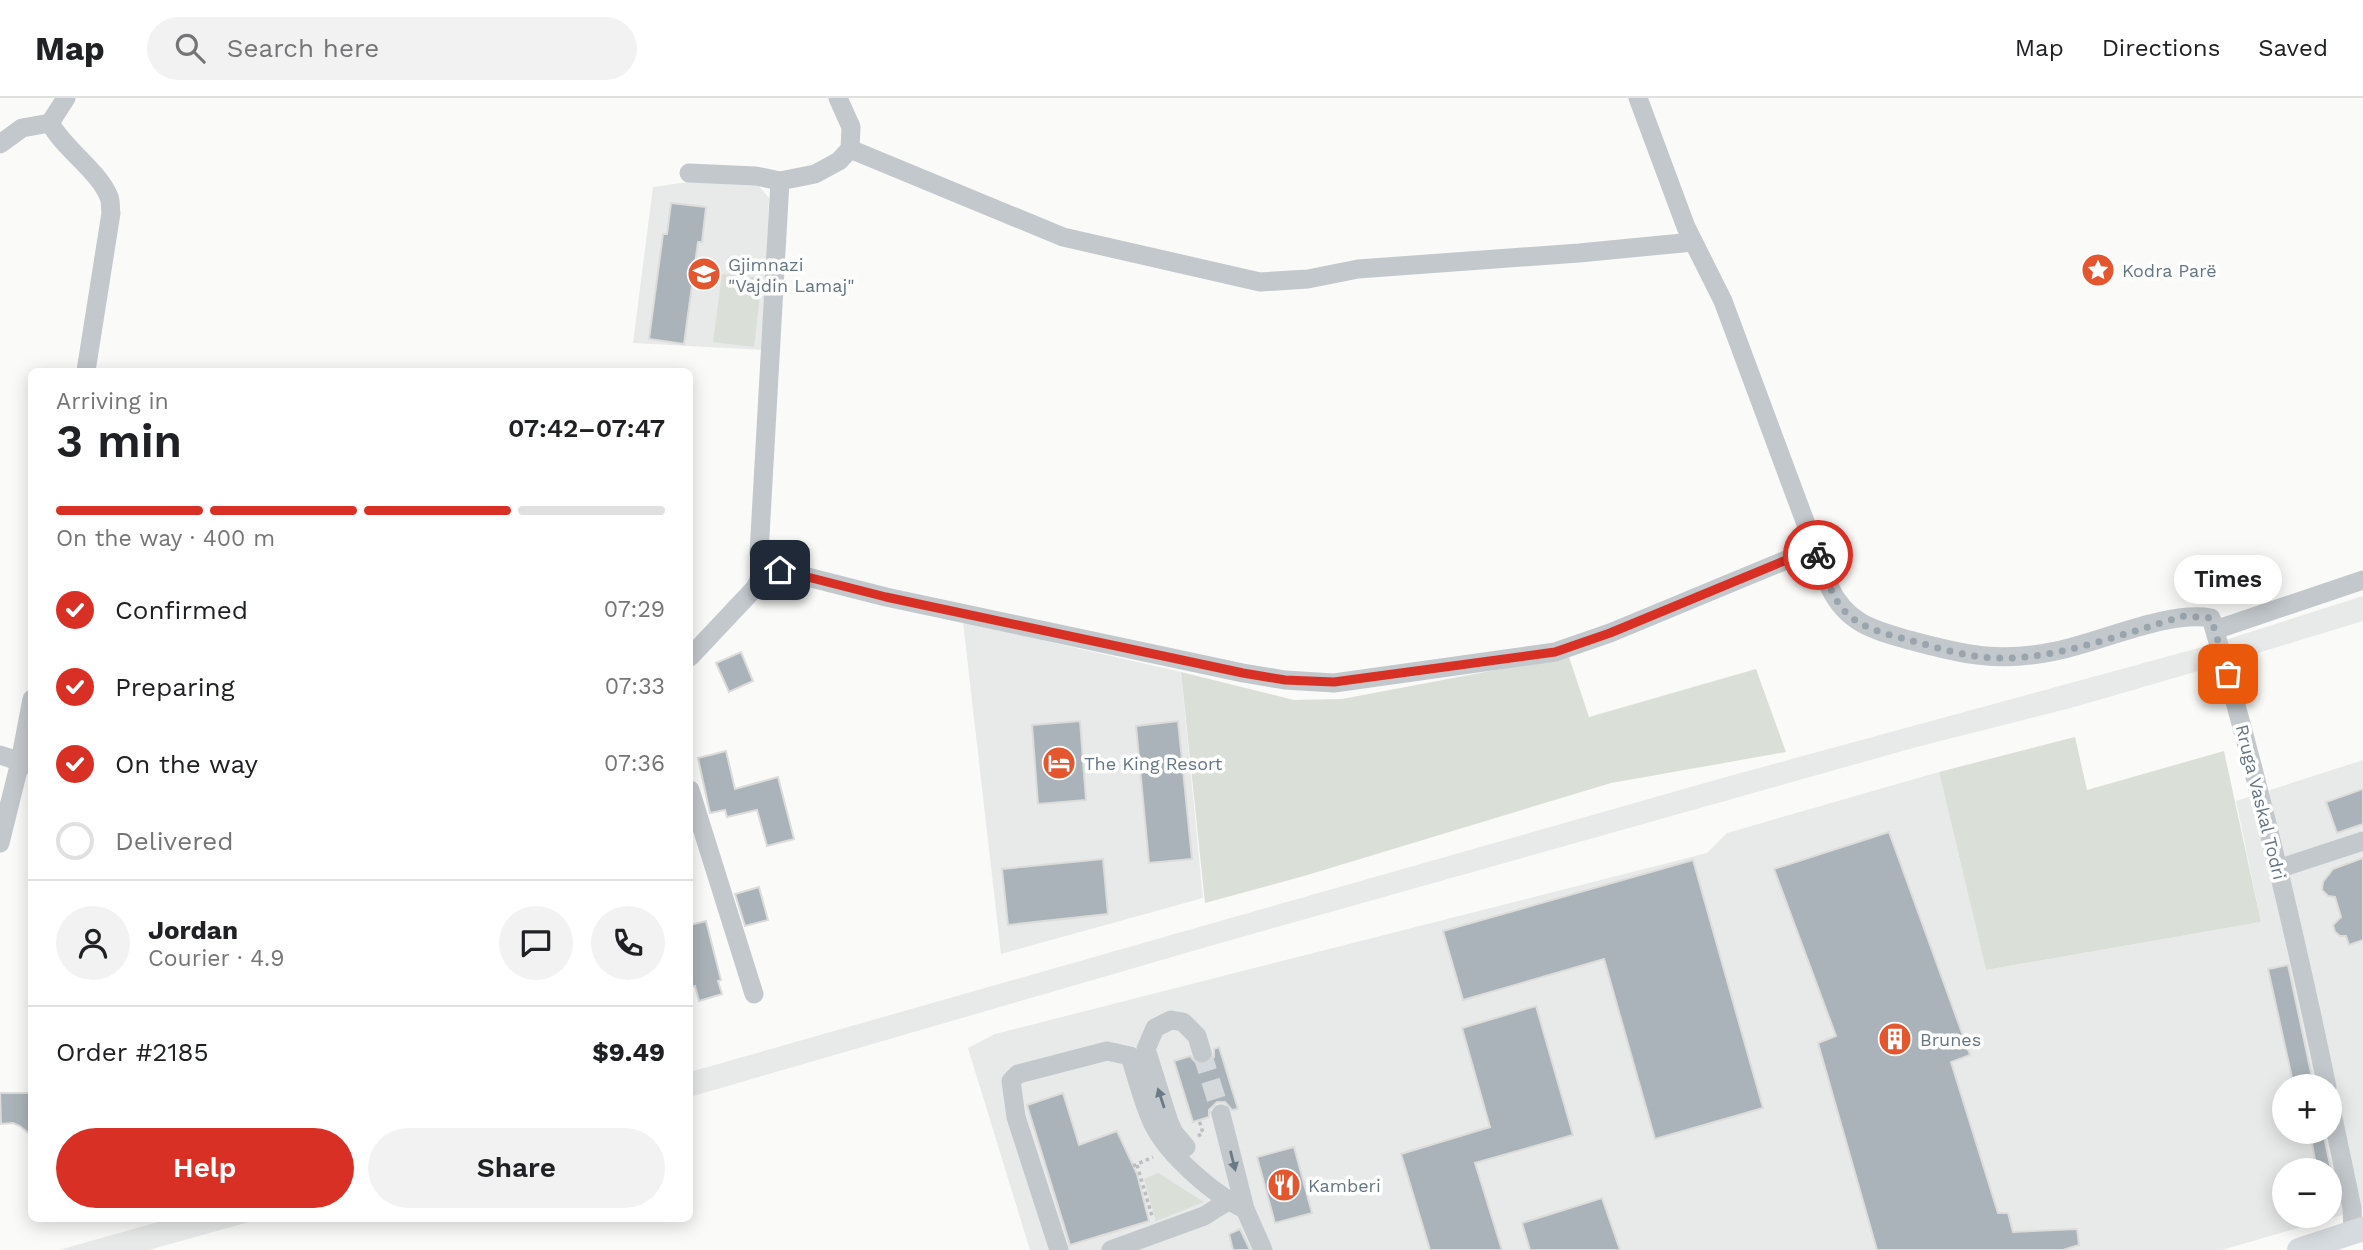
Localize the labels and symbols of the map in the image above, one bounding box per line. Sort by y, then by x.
place icon: Kodra Parë [2079,251,2117,289]
place label: Gjimnazi "Vajdin Lamaj" [728,254,855,296]
school or university icon: Gjimnazi "Vajdin Lamaj" [685,255,723,293]
place label: Kodra Parë [2122,260,2217,281]
courier [1783,520,1853,590]
pin [750,540,810,600]
callout: Times [2174,555,2282,604]
pin [2198,644,2258,704]
street label: Rruga Vaskal Todri [2232,722,2290,882]
hotel icon: The King Resort [1040,744,1078,782]
place label: The King Resort [1084,753,1223,774]
building icon: Brunes [1876,1020,1914,1058]
place label: Brunes [1920,1029,1981,1050]
one-way arrow [1156,1087,1166,1108]
one-way arrow [1228,1150,1239,1172]
restaurant icon: Kamberi [1265,1166,1303,1204]
place label: Kamberi [1308,1175,1381,1196]

